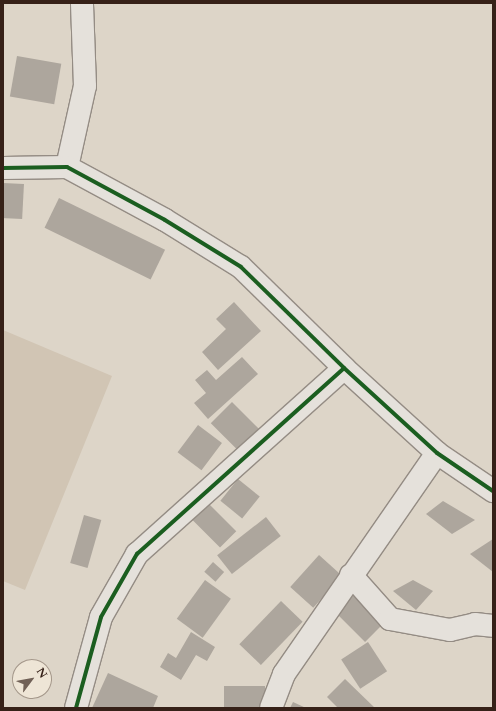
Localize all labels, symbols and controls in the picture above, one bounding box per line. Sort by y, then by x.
north arrow [12,659,52,699]
text: N [33,665,51,681]

